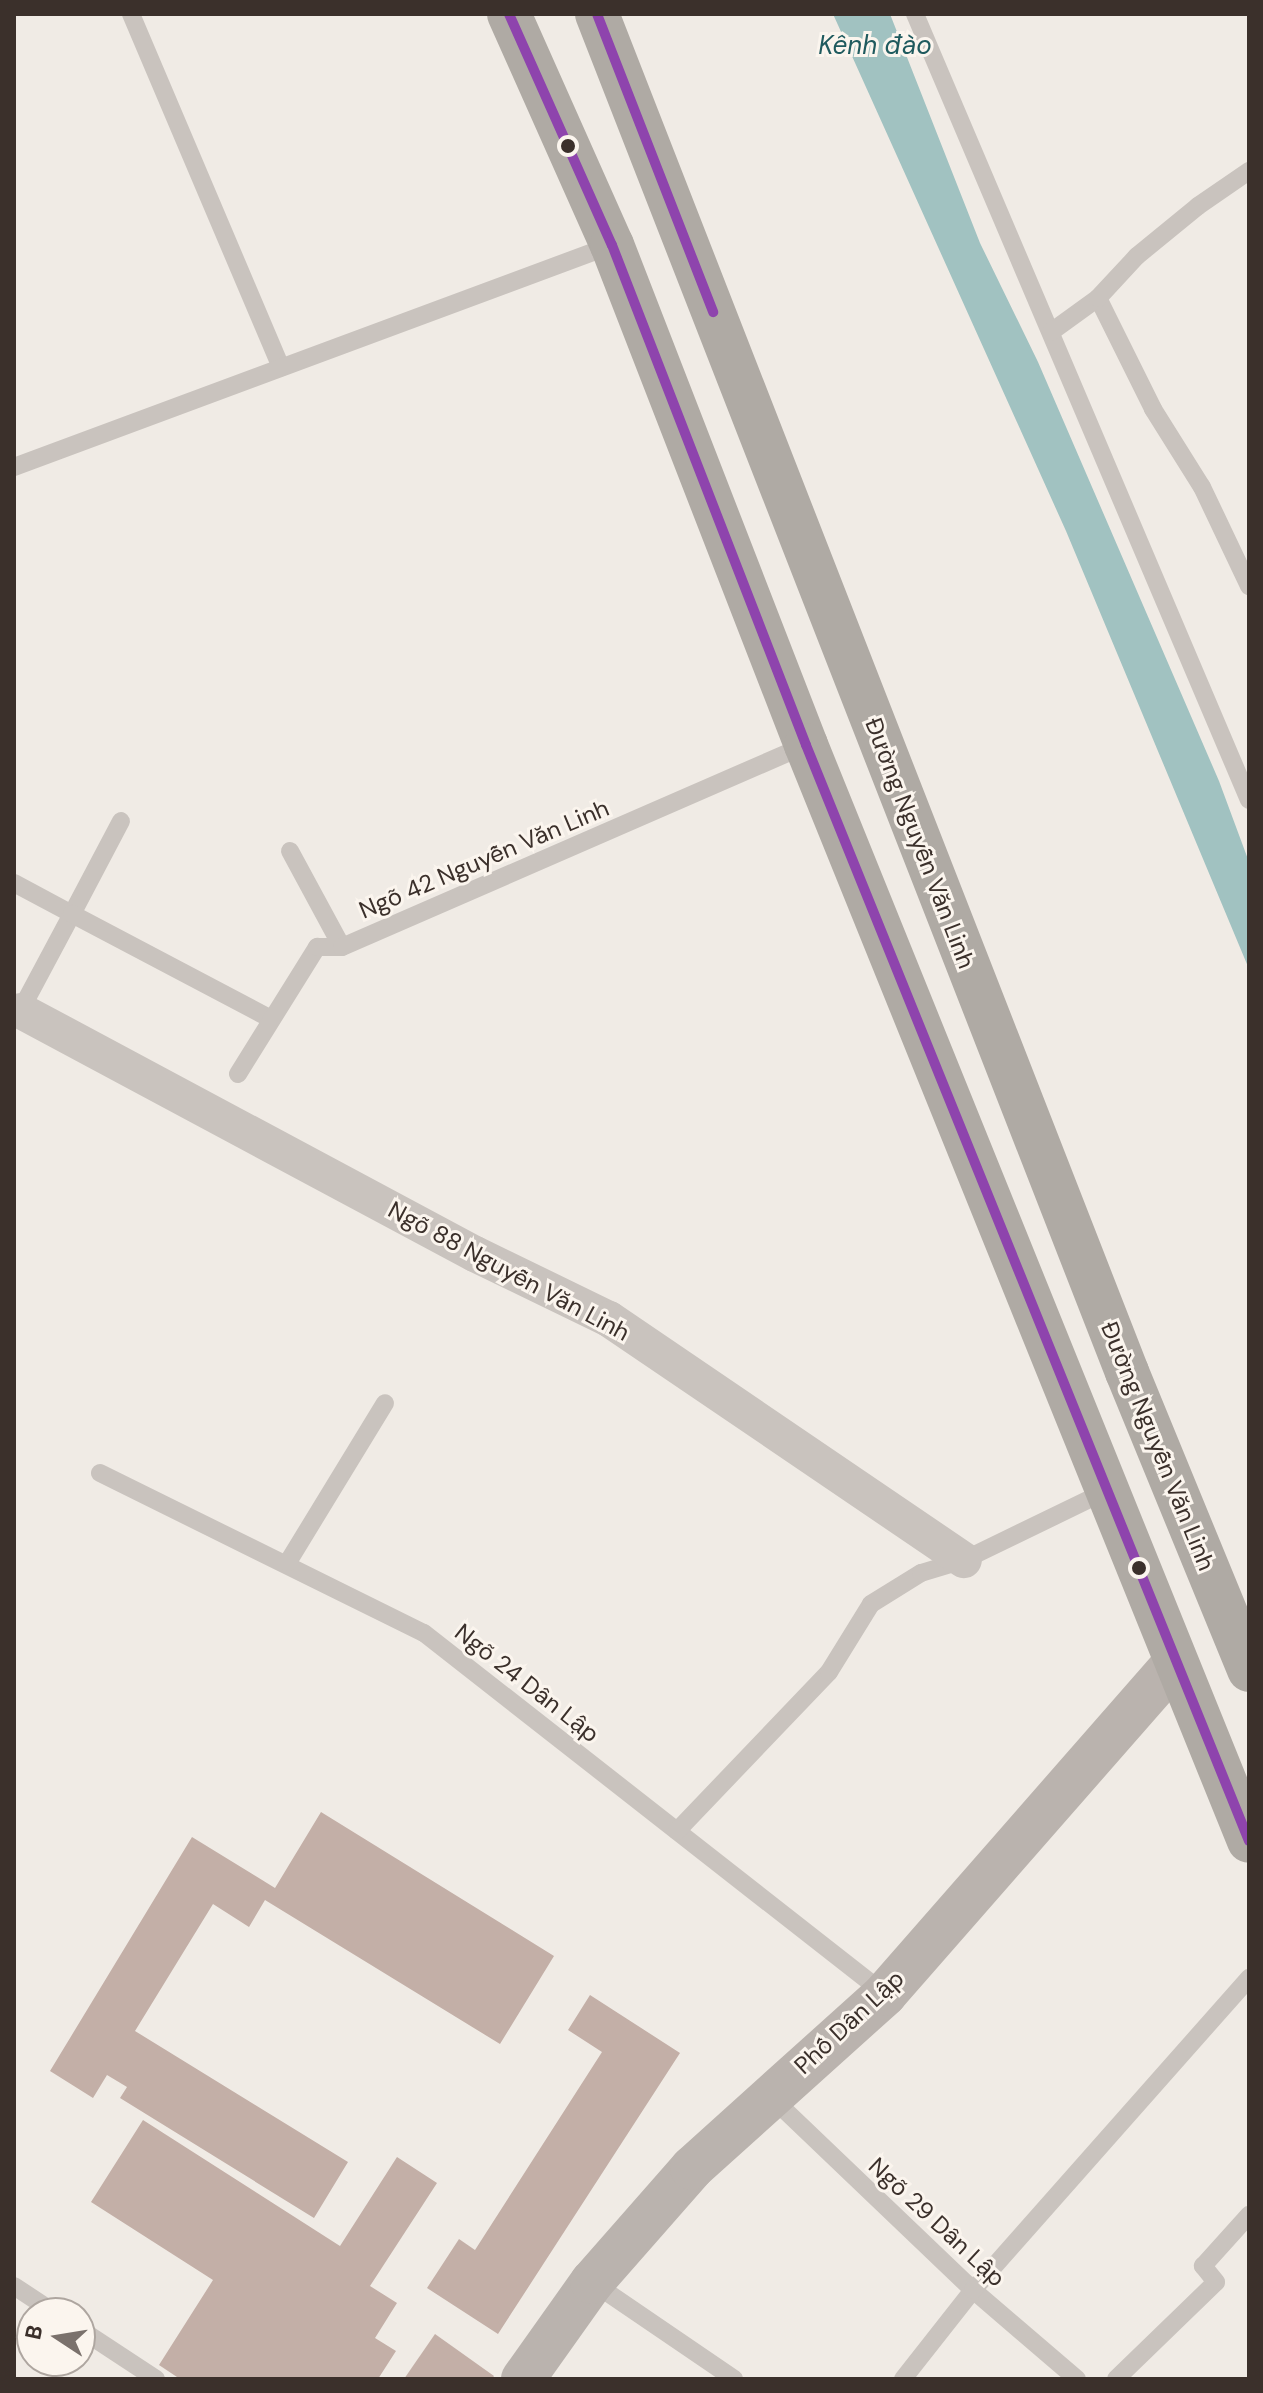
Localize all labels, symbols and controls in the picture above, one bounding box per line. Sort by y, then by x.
water label: Kênh đào [818,30,932,62]
unlabelled marker [560,138,576,154]
street label: Đường Nguyễn Văn Linh [859,714,981,972]
street label: Ngõ 42 Nguyễn Văn Linh [355,793,613,925]
street label: Ngõ 88 Nguyễn Văn Linh [383,1195,635,1347]
street label: Đường Nguyễn Văn Linh [1095,1317,1221,1575]
unlabelled marker [1131,1560,1147,1576]
street label: Ngõ 24 Dân Lập [449,1618,605,1748]
street label: Phố Dân Lập [788,1964,910,2080]
street label: Ngõ 29 Dân Lập [863,2151,1011,2293]
north arrow [16,2297,96,2377]
text: B [18,2322,50,2342]

